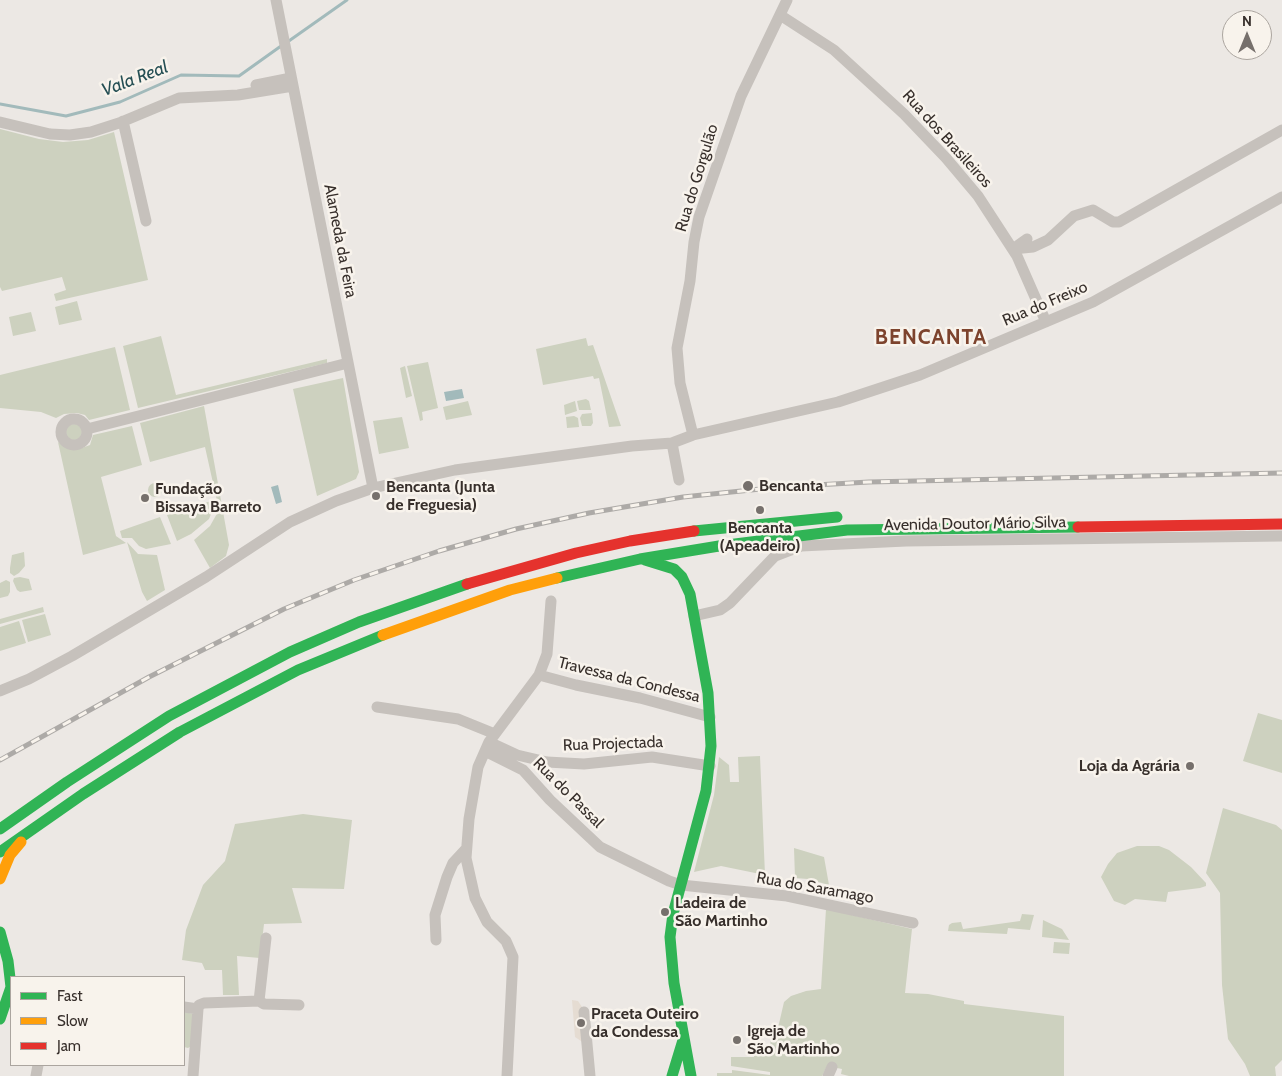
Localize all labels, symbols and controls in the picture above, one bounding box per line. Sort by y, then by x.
north arrow [1222,10,1272,60]
text: N [1242,12,1252,30]
water label: Vala Real [99,57,171,101]
street label: Rua dos Brasileiros [898,86,996,192]
street label: Rua do Gorgulão [672,122,722,234]
street label: Alameda da Feira [320,182,360,300]
street label: Rua do Freixo [1000,277,1090,331]
district label: BENCANTA [874,325,988,351]
place label: Bencanta [759,476,824,496]
place label: Bencanta (Junta de Freguesia) [386,477,495,515]
place label: Fundação Bissaya Barreto [155,479,261,517]
marker: Bencanta [741,479,755,493]
marker: Bencanta (Junta de Freguesia) [370,490,382,502]
marker: Fundação Bissaya Barreto [139,492,151,504]
marker: Bencanta (Apeadeiro) [754,504,766,516]
street label: Avenida Doutor Mário Silva [884,513,1066,535]
place label: Bencanta (Apeadeiro) [720,518,800,556]
street label: Travessa da Condessa [556,653,702,707]
street label: Rua Projectada [563,733,663,755]
street label: Rua do Passal [529,754,607,832]
place label: Loja da Agrária [1079,756,1180,776]
marker: Loja da Agrária [1184,760,1196,772]
street label: Rua do Saramago [755,868,875,908]
place label: Ladeira de São Martinho [675,893,768,931]
marker: Ladeira de São Martinho [659,906,671,918]
legend [10,976,185,1066]
text: Fast [57,987,82,1005]
place label: Praceta Outeiro da Condessa [591,1004,699,1042]
text: Slow [57,1012,88,1030]
marker: Praceta Outeiro da Condessa [575,1017,587,1029]
place label: Igreja de São Martinho [747,1021,840,1059]
marker: Igreja de São Martinho [731,1034,743,1046]
text: Jam [57,1037,81,1055]

